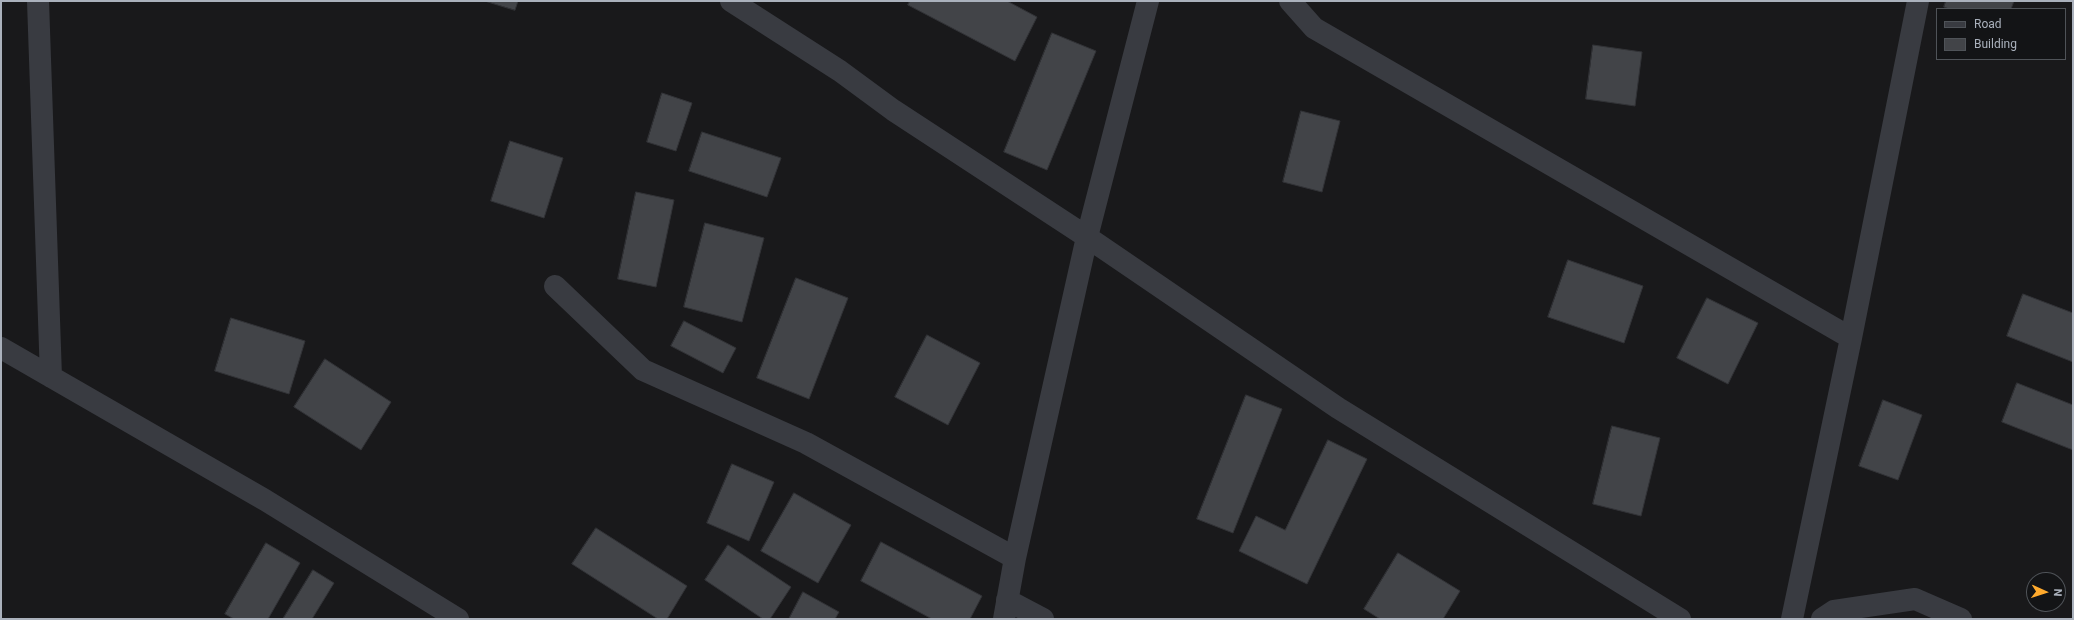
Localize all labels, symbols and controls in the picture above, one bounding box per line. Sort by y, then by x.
legend [1936,8,2066,60]
text: Road [1974,17,2002,31]
text: Building [1974,37,2017,51]
north arrow [2026,572,2066,612]
text: N [2051,588,2064,597]

